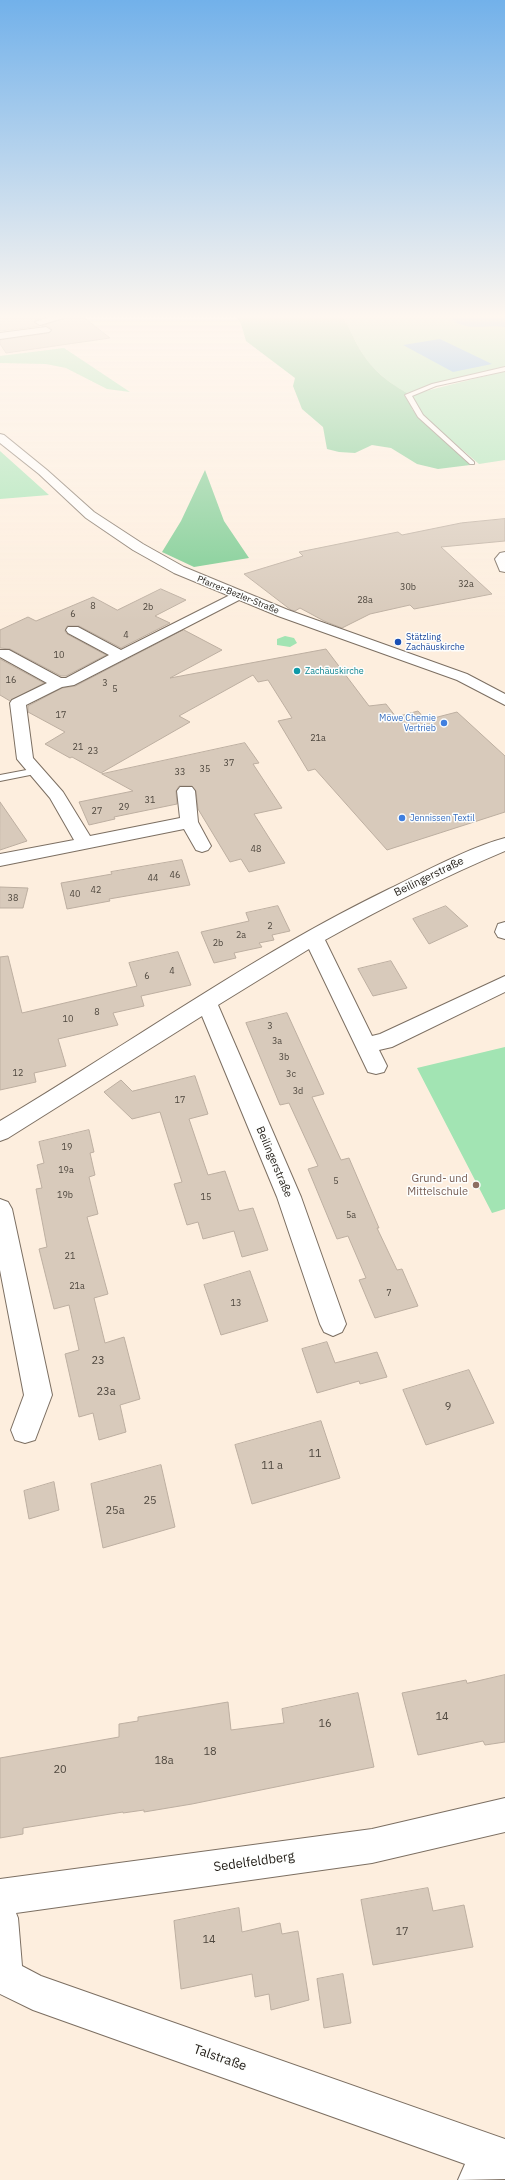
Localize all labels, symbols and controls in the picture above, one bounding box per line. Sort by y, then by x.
street label: Pfarrer-Bezler-Straße [195,574,281,616]
house number: 32a [458,579,474,589]
house number: 30b [400,582,416,592]
house number: 28a [357,595,373,605]
house number: 8 [90,601,96,611]
house number: 2b [143,602,153,612]
house number: 6 [70,609,76,619]
house number: 4 [123,630,129,640]
place label: Stätzling Zachäuskirche [406,632,465,653]
marker: Stätzling Zachäuskirche [393,637,403,647]
house number: 10 [54,650,64,660]
marker: Zachäuskirche [292,666,302,676]
place label: Zachäuskirche [305,666,364,676]
house number: 16 [6,675,16,685]
house number: 3 [102,678,108,688]
house number: 5 [112,684,118,694]
house number: 17 [56,710,66,720]
place label: Möwe Chemie Vertrieb [379,713,436,734]
marker: Möwe Chemie Vertrieb [439,718,449,728]
house number: 21a [310,733,326,743]
house number: 21 [73,742,83,752]
house number: 23 [88,746,98,756]
house number: 37 [224,758,234,768]
house number: 35 [200,764,210,774]
house number: 33 [175,767,185,777]
house number: 31 [145,795,155,805]
house number: 29 [119,802,129,812]
house number: 27 [92,806,102,816]
marker: Jennissen Textil [397,813,407,823]
place label: Jennissen Textil [410,813,475,823]
house number: 48 [251,844,261,854]
street label: Beilingerstraße [392,854,466,900]
house number: 46 [170,870,180,880]
house number: 44 [148,873,158,883]
house number: 42 [91,885,101,895]
house number: 40 [70,889,80,899]
house number: 38 [8,893,18,903]
house number: 2 [267,921,273,931]
house number: 2a [236,930,246,940]
house number: 2b [213,938,223,948]
house number: 4 [169,966,175,976]
house number: 6 [144,971,150,981]
house number: 8 [94,1007,100,1017]
house number: 10 [63,1014,73,1024]
house number: 3 [267,1021,273,1031]
house number: 3a [272,1036,282,1046]
house number: 3b [279,1052,289,1062]
house number: 12 [13,1068,23,1078]
house number: 3c [286,1069,296,1079]
house number: 3d [293,1086,303,1096]
house number: 17 [175,1095,185,1105]
street label: Beilingerstraße [253,1125,295,1199]
house number: 19 [62,1142,72,1152]
house number: 19a [58,1165,74,1175]
place label: Grund- und Mittelschule [407,1172,468,1198]
house number: 5 [333,1176,339,1186]
marker: Grund- und Mittelschule [471,1180,481,1190]
house number: 19b [57,1190,73,1200]
house number: 15 [201,1192,211,1202]
house number: 5a [346,1210,356,1220]
house number: 21 [65,1251,75,1261]
house number: 21a [69,1281,85,1291]
house number: 7 [386,1288,392,1298]
house number: 13 [231,1298,241,1308]
house number: 23 [91,1354,105,1368]
house number: 23a [96,1385,116,1399]
house number: 9 [445,1400,451,1414]
house number: 11 [308,1447,322,1461]
house number: 11 a [261,1459,283,1473]
house number: 25 [143,1494,157,1508]
house number: 25a [105,1504,125,1518]
house number: 14 [435,1710,449,1724]
house number: 16 [318,1717,332,1731]
house number: 18 [203,1745,217,1759]
house number: 18a [154,1754,174,1768]
house number: 20 [53,1763,67,1777]
street label: Sedelfeldberg [213,1849,295,1875]
house number: 17 [395,1925,409,1939]
house number: 14 [202,1933,216,1947]
street label: Talstraße [191,2042,249,2074]

